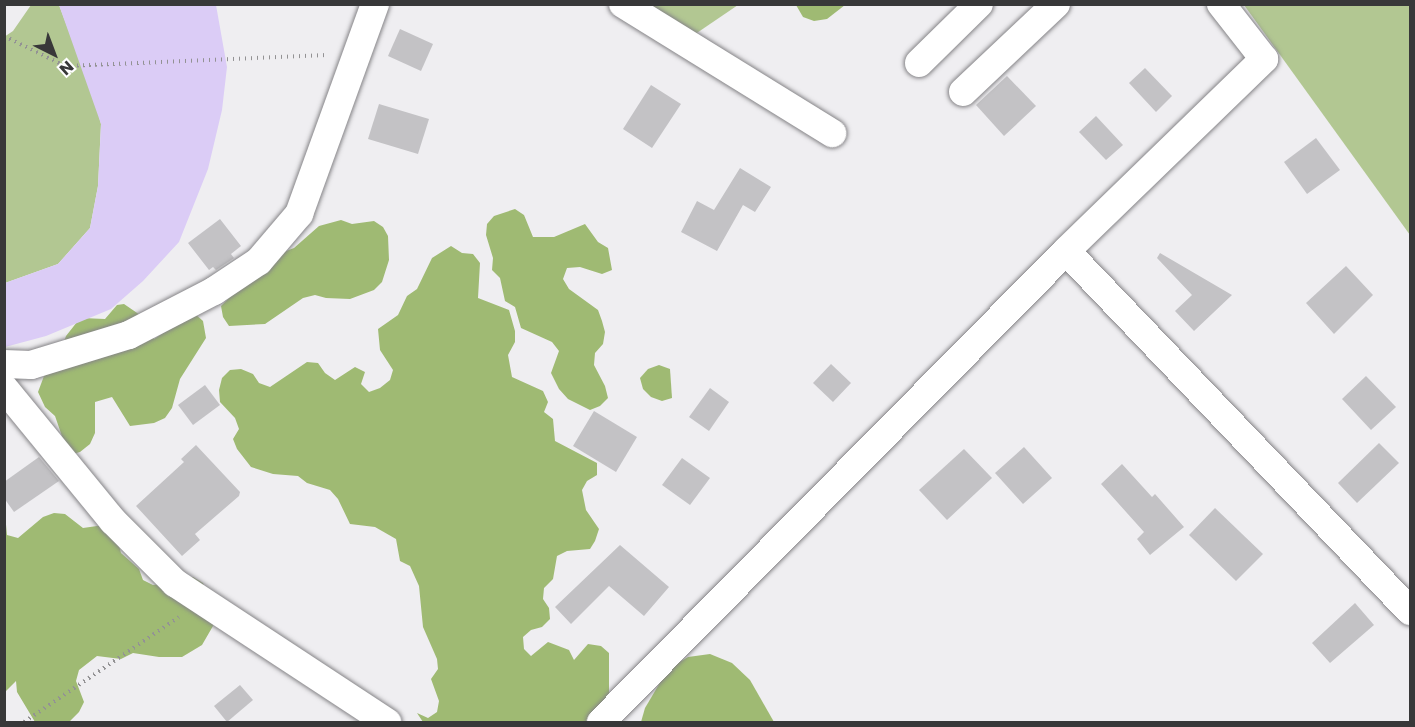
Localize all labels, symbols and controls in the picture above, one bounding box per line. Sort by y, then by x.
north arrow [24,24,84,84]
text: N [54,55,79,80]

